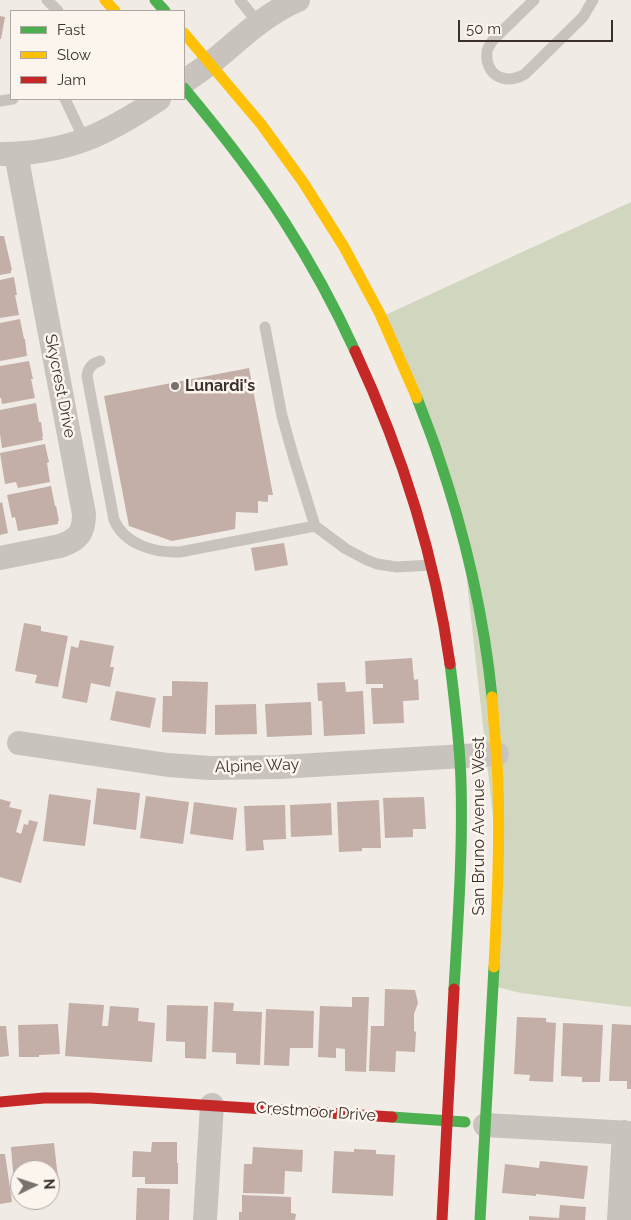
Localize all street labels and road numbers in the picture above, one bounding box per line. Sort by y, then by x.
street label: Skycrest Drive [41,332,79,440]
street label: San Bruno Avenue West [469,737,489,915]
street label: Alpine Way [215,755,299,777]
street label: Crestmoor Drive [255,1098,377,1126]

